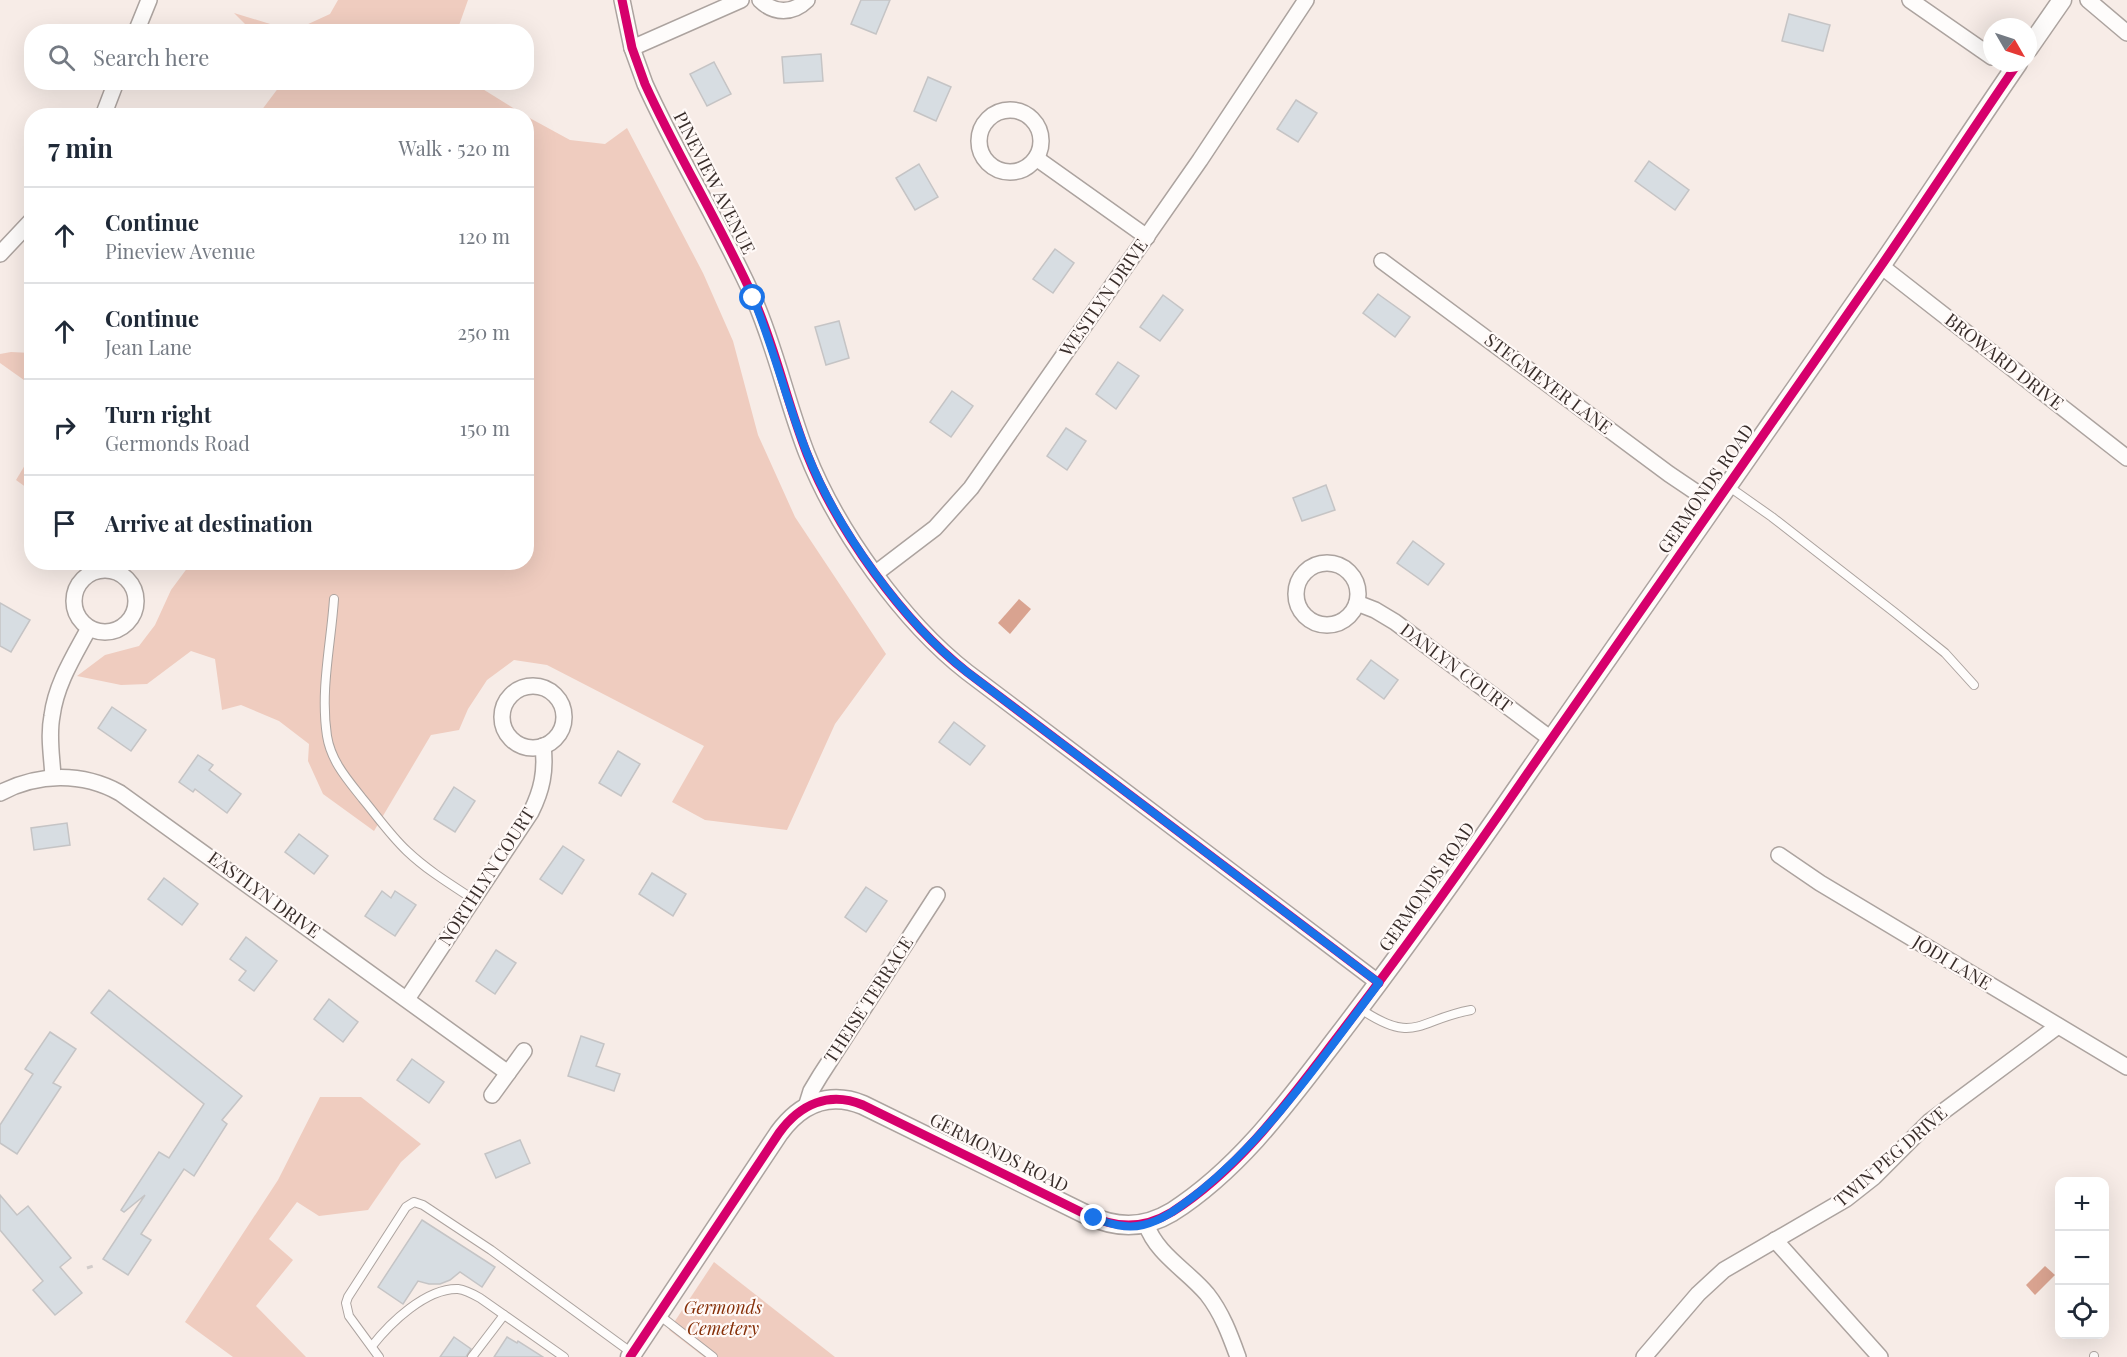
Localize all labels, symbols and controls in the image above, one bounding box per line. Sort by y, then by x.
north arrow [1983,18,2037,72]
search box [24,24,534,90]
icon: search [45,41,78,74]
text: Search here [93,42,209,72]
street label: PINEVIEW AVENUE [669,107,761,258]
text: 7 min [48,130,113,165]
text: Walk · 520 m [399,134,510,161]
text: Continue [105,207,199,237]
icon: ahead [48,219,81,252]
text: 120 m [458,222,510,249]
street label: WESTLYN DRIVE [1053,234,1153,362]
text: Pineview Avenue [105,237,255,264]
route start [739,284,765,310]
text: Continue [105,303,199,333]
street label: BROWARD DRIVE [1940,307,2069,415]
icon: ahead [48,315,81,348]
text: 250 m [457,318,510,345]
street label: STEGMEYER LANE [1480,327,1617,439]
text: Jean Lane [105,333,192,360]
text: Turn right [105,399,211,429]
icon: right [48,411,81,444]
text: 150 m [460,414,510,441]
street label: GERMONDS ROAD [1652,419,1759,558]
text: Germonds Road [105,429,250,456]
icon: arrive [48,507,81,540]
text: Arrive at destination [105,508,313,538]
street label: DANLYN COURT [1396,617,1517,717]
street label: NORTHLYN COURT [433,803,540,950]
street label: GERMONDS ROAD [1373,817,1480,956]
street label: EASTLYN DRIVE [204,845,326,943]
street label: JODI LANE [1908,929,1996,995]
street label: THEISE TERRACE [818,931,918,1067]
street label: TWIN PEG DRIVE [1829,1100,1952,1212]
street label: GERMONDS ROAD [926,1107,1073,1197]
map controls [2055,1177,2109,1339]
button: + [2055,1177,2109,1231]
route end [1080,1204,1106,1230]
button: − [2055,1231,2109,1285]
button: locate [2055,1285,2109,1339]
park label: Germonds Cemetery [684,1295,762,1340]

